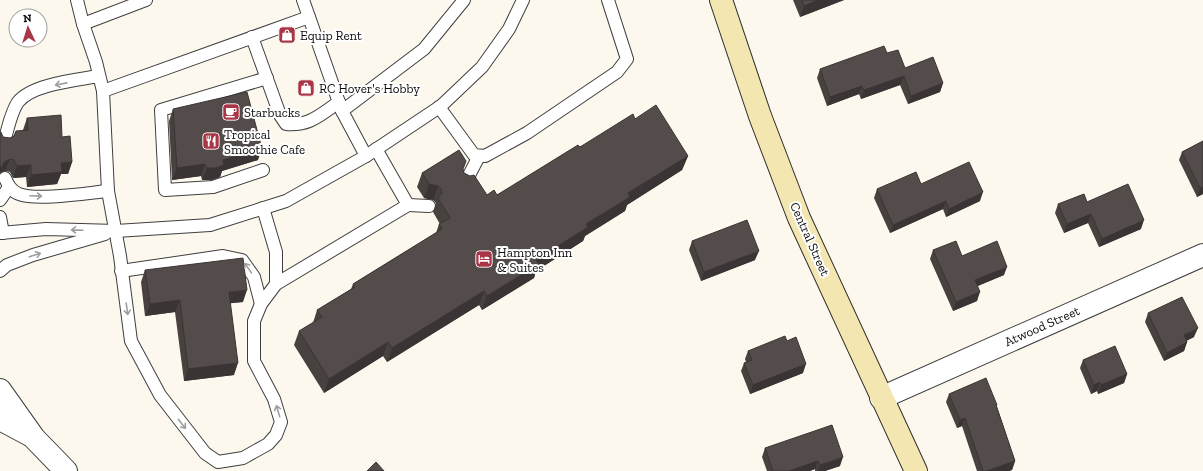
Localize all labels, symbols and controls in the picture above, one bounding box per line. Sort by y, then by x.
north arrow [8,8,48,48]
text: N [23,12,33,25]
shop icon: Equip Rent [277,25,297,45]
place label: Equip Rent [300,28,362,43]
shop icon: RC Hover's Hobby [296,78,316,98]
one-way arrow [54,80,67,88]
place label: RC Hover's Hobby [319,81,420,96]
cafe icon: Starbucks [221,102,241,122]
place label: Starbucks [244,105,300,120]
place label: Tropical Smoothie Cafe [224,127,305,157]
restaurant icon: Tropical Smoothie Cafe [201,131,221,151]
one-way arrow [29,192,42,200]
street label: Central Street [787,200,833,278]
one-way arrow [71,226,84,234]
place label: Hampton Inn & Suites [497,245,573,275]
hotel icon: Hampton Inn & Suites [474,249,494,269]
one-way arrow [28,251,41,258]
one-way arrow [244,263,252,274]
one-way arrow [123,302,131,315]
street label: Atwood Street [1002,303,1082,349]
one-way arrow [274,405,281,418]
one-way arrow [178,418,187,429]

